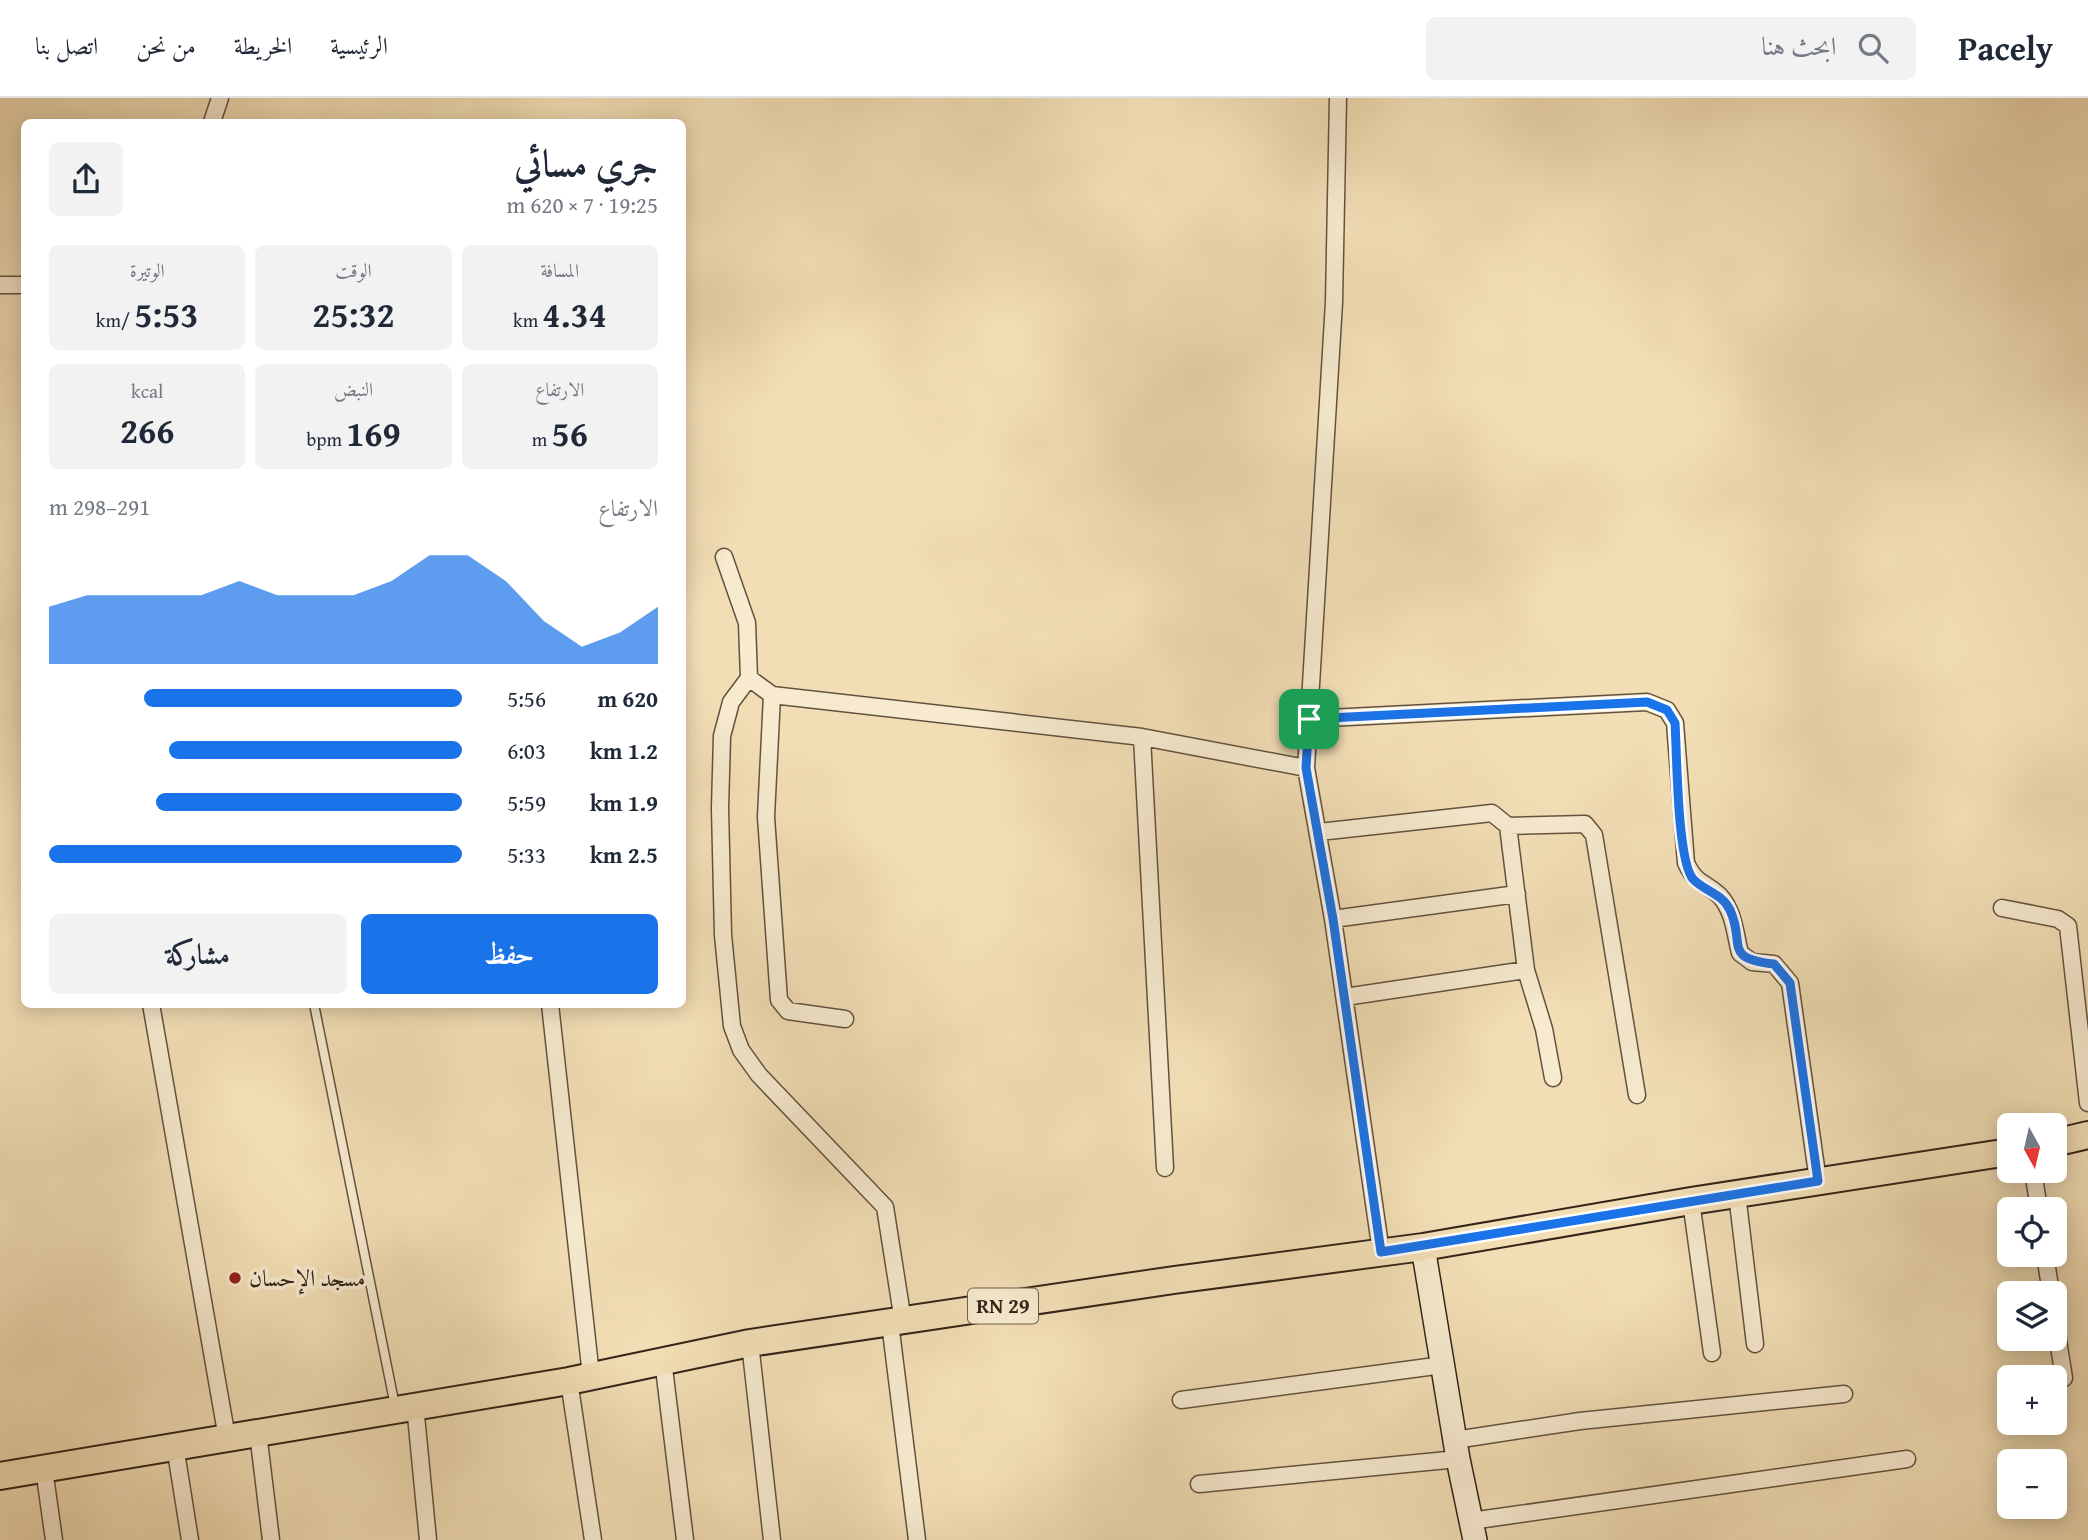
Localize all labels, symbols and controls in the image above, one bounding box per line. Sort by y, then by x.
search box [1426,17,1916,80]
text: Pacely [1958,24,2053,72]
text: ابحث هنا [1761,26,1836,65]
text: اتصل بنا [35,28,98,63]
text: من نحن [136,28,196,63]
text: الخريطة [234,28,292,63]
text: الرئيسية [330,28,388,63]
icon: search [1854,29,1892,67]
text: جري مسائي [514,134,658,190]
button: share [49,142,123,216]
text: 19:25 · 7 × 620 m [506,188,658,221]
text: الوتيرة [130,256,165,284]
text: الوقت [335,256,372,284]
text: المسافة [540,256,579,284]
text: 5:53 [134,289,198,340]
text: 25:32 [312,289,395,340]
text: 4.34 [542,289,607,340]
text: /km [96,306,134,334]
text: km [513,306,542,334]
text: النبض [334,375,373,403]
text: الارتفاع [535,375,584,403]
text: kcal [131,377,163,405]
text: 266 [120,405,174,456]
text: 169 [346,408,401,459]
text: 56 [552,408,588,459]
text: bpm [306,425,346,453]
text: m [532,425,552,453]
text: 291–298 m [49,490,150,523]
text: الارتفاع [598,491,658,524]
text: 5:56 [507,682,546,715]
text: 620 m [597,682,658,715]
pin [1279,689,1339,749]
icon: arrive [1290,700,1328,738]
text: 6:03 [507,734,546,767]
text: 1.2 km [590,734,658,767]
text: 5:59 [507,786,546,819]
text: 1.9 km [590,786,658,819]
text: 5:33 [507,838,546,871]
text: 2.5 km [590,838,658,871]
button: مشاركة [49,914,347,994]
button: حفظ [361,914,658,994]
north arrow [1997,1113,2067,1183]
map controls [1997,1113,2067,1519]
button: locate [1997,1197,2067,1267]
place label: مسجد الإحسان [249,1261,366,1295]
marker: مسجد الإحسان [227,1270,243,1286]
button: layers [1997,1281,2067,1351]
road number: RN 29 [968,1288,1038,1324]
button: + [1997,1365,2067,1435]
button: − [1997,1449,2067,1519]

